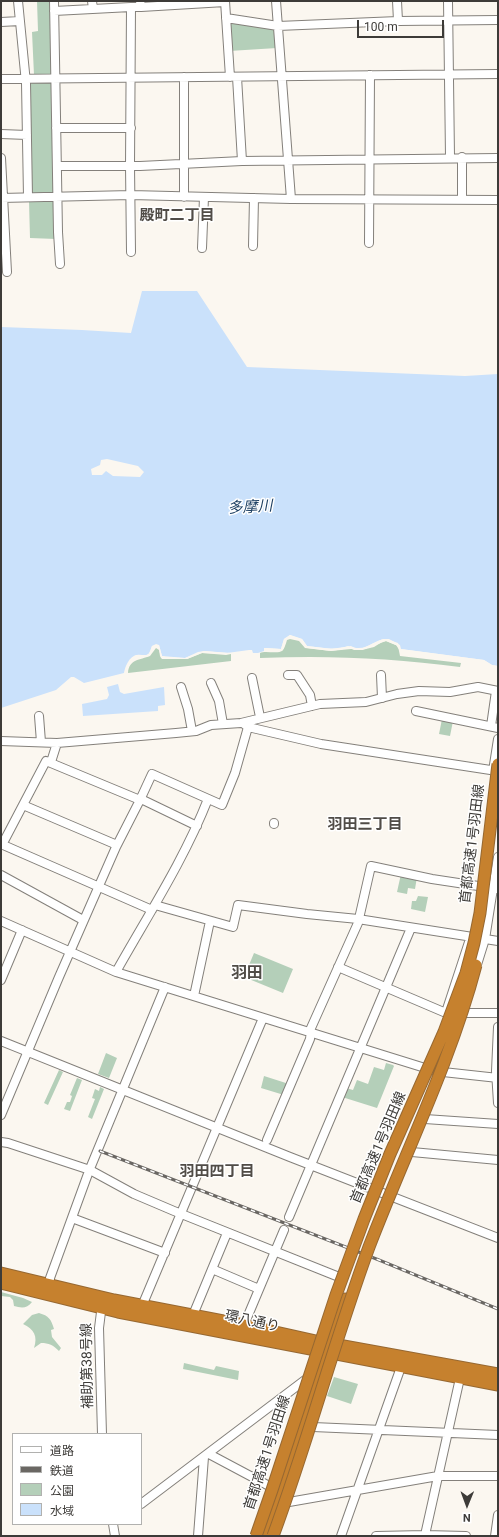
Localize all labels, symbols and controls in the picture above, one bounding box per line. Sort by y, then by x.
scale bar [359,12,446,38]
text: 100 m [364,20,398,34]
district label: 殿町二丁目 [140,207,214,225]
water label: 多摩川 [227,498,273,518]
street label: 首都高速1号羽田線 [457,783,489,905]
district label: 羽田三丁目 [328,816,402,834]
district label: 羽田 [231,964,263,984]
street label: 首都高速1号羽田線 [348,1090,410,1206]
district label: 羽田四丁目 [180,1163,254,1181]
street label: 環八通り [223,1308,281,1336]
street label: 補助第38号線 [79,1323,97,1409]
street label: 首都高速1号羽田線 [241,1393,295,1513]
legend [12,1433,142,1525]
text: 道路 [50,1444,74,1458]
text: 鉄道 [50,1464,74,1478]
text: 公園 [50,1484,74,1498]
north arrow [447,1485,487,1525]
text: 水域 [50,1504,74,1518]
text: N [463,1511,471,1524]

